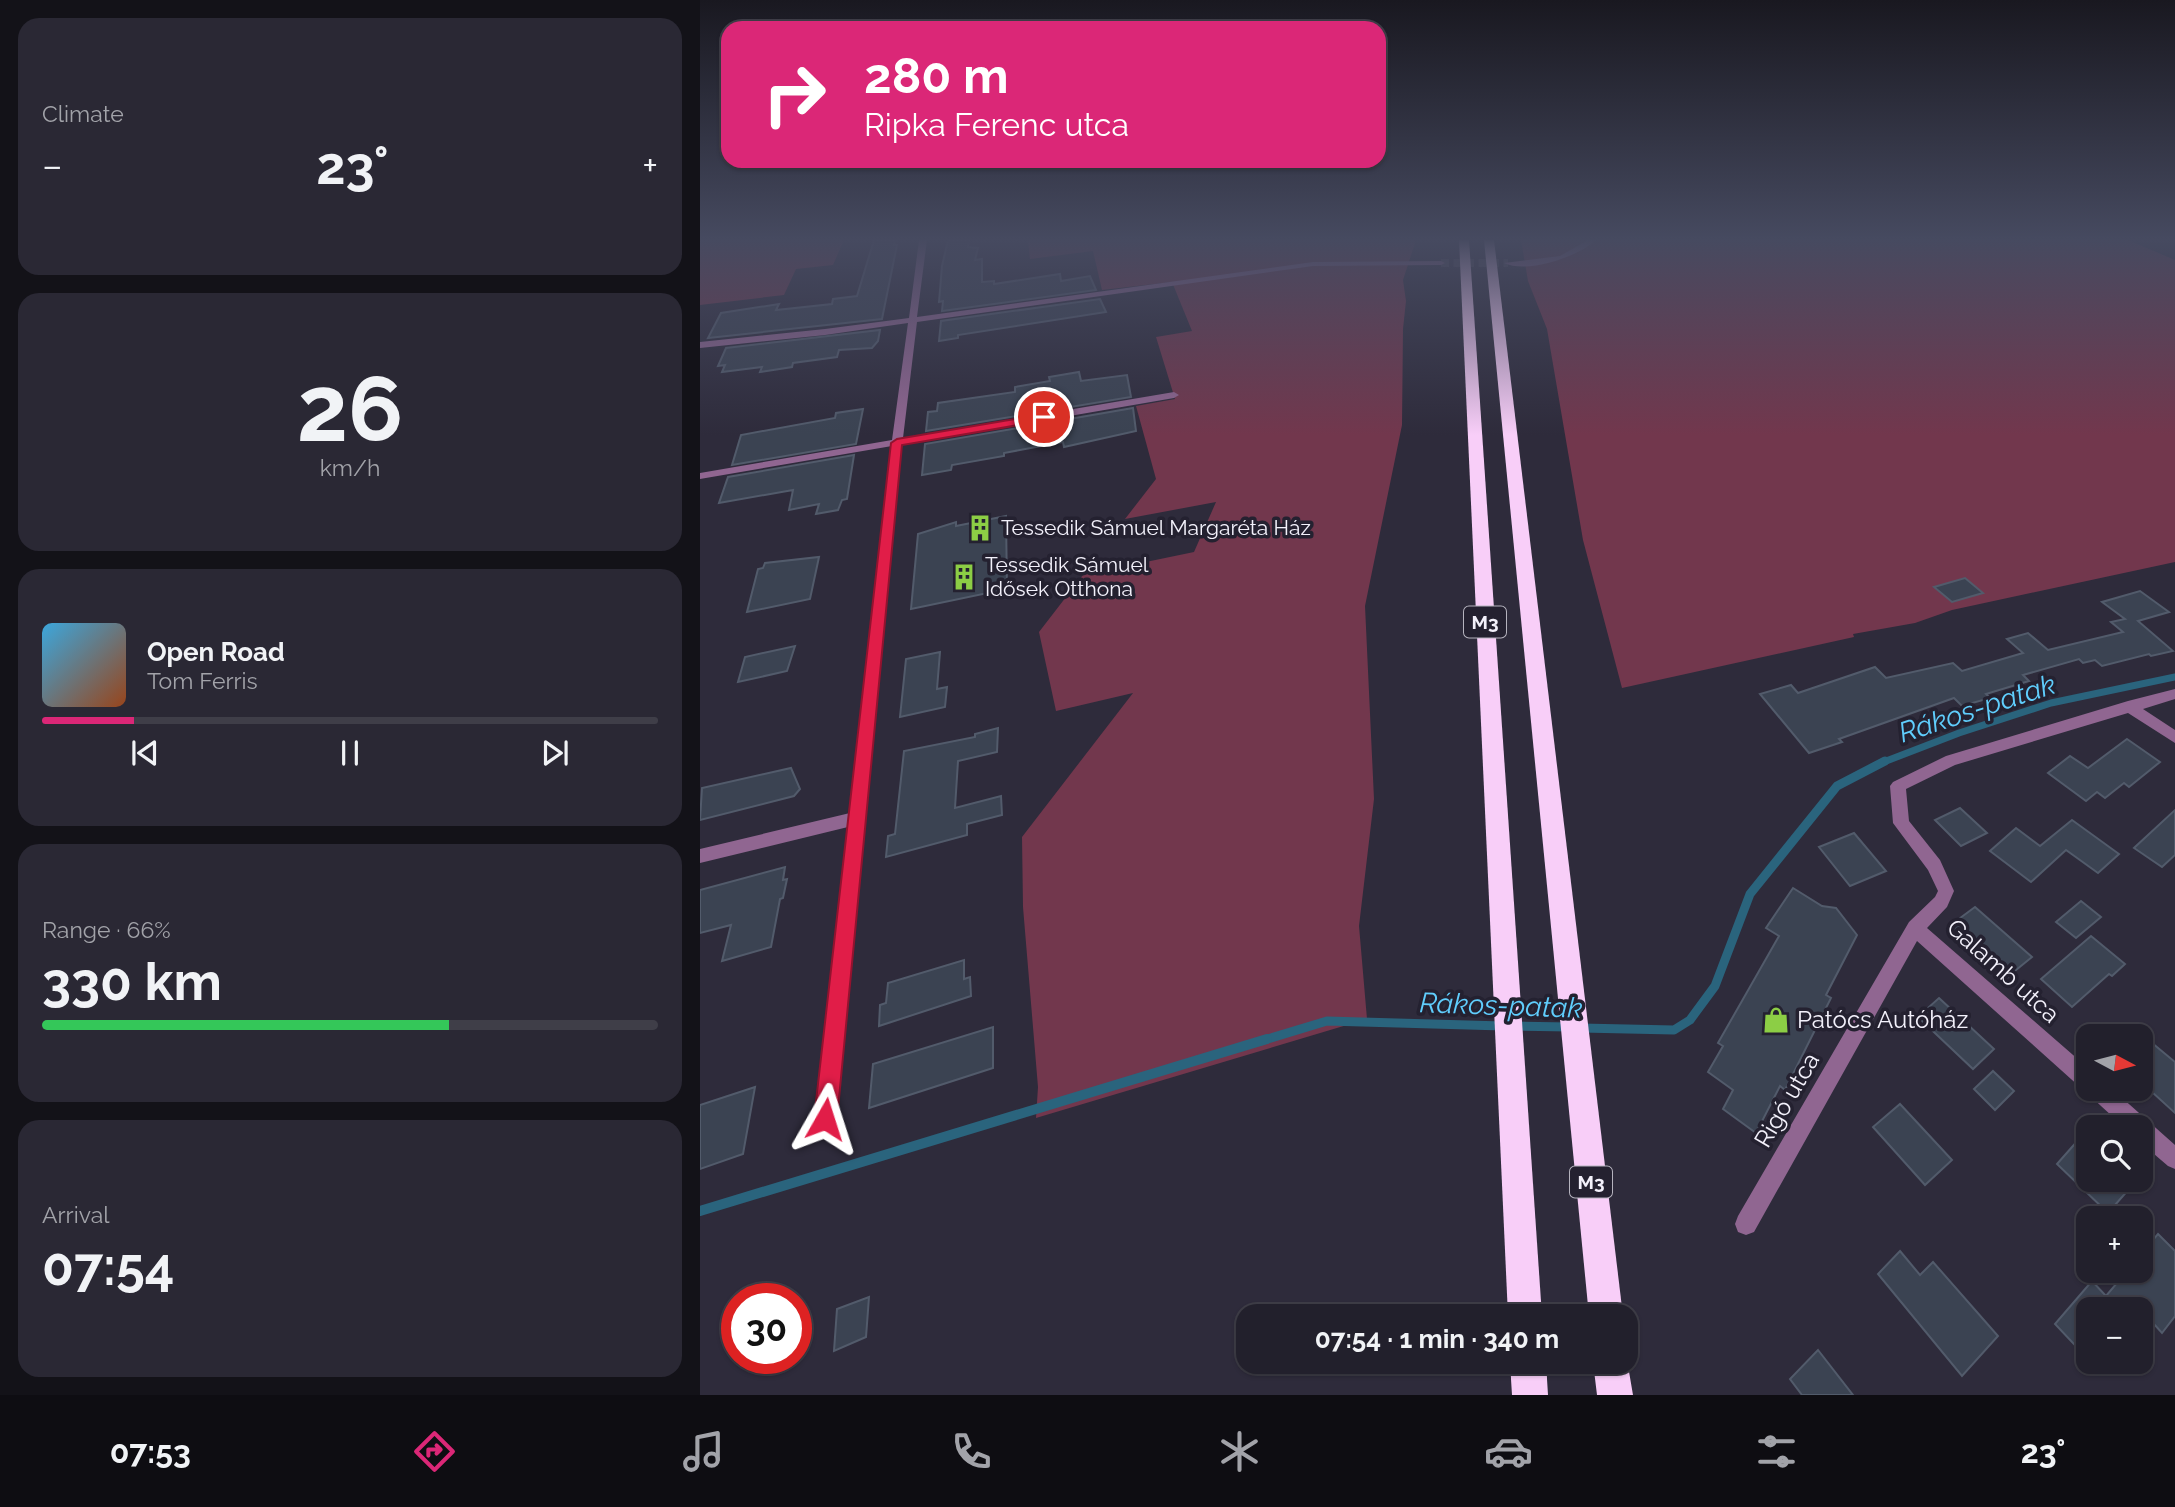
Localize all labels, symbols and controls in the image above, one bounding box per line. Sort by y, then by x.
text: 280 m [864,47,1009,104]
icon: right [749,49,840,140]
text: Climate [42,100,124,127]
text: Ripka Ferenc utca [864,106,1129,143]
text: 23° [316,135,389,196]
text: − [42,143,62,188]
text: + [642,143,658,188]
text: 26 [297,355,403,462]
pin [1014,387,1074,447]
icon: arrive [1025,398,1063,436]
text: km/h [320,454,380,481]
building icon: Tessedik Sámuel Margaréta Ház [965,513,995,543]
place label: Tessedik Sámuel Margaréta Ház [1001,515,1311,540]
place label: Tessedik Sámuel Idősek Otthona [985,552,1149,601]
building icon: Tessedik Sámuel Idősek Otthona [949,562,979,592]
road number: M3 [1464,607,1506,638]
text: Open Road [147,637,285,667]
text: Tom Ferris [147,667,258,694]
water label: Rákos-patak [1895,668,2060,749]
icon: previous [126,734,164,772]
icon: pause [331,734,369,772]
icon: next [536,734,574,772]
street label: Galamb utca [1941,913,2066,1029]
text: Range · 66% [42,916,171,943]
text: 330 km [42,951,222,1012]
water label: Rákos-patak [1419,986,1583,1025]
shop icon: Patócs Autóház [1761,1005,1791,1035]
place label: Patócs Autóház [1797,1005,1968,1034]
north arrow [2076,1024,2152,1101]
map controls [2076,1024,2153,1374]
street label: Rigó utca [1748,1047,1825,1152]
position arrow [788,1082,862,1156]
button: search [2076,1115,2153,1192]
road number: M3 [1570,1166,1612,1198]
text: Arrival [42,1201,109,1228]
button: + [2076,1206,2153,1283]
text: 07:54 [42,1236,174,1297]
speed limit sign: 30 [721,1283,812,1374]
button: − [2076,1297,2153,1374]
text: 07:54 · 1 min · 340 m [1315,1324,1559,1354]
icon: directions [410,1427,459,1476]
icon: music [679,1427,728,1476]
icon: phone [947,1427,996,1476]
icon: climate [1215,1427,1264,1476]
icon: car [1484,1427,1533,1476]
icon: filters [1752,1427,1801,1476]
text: 07:53 [110,1433,191,1470]
text: 23° [2021,1433,2065,1470]

